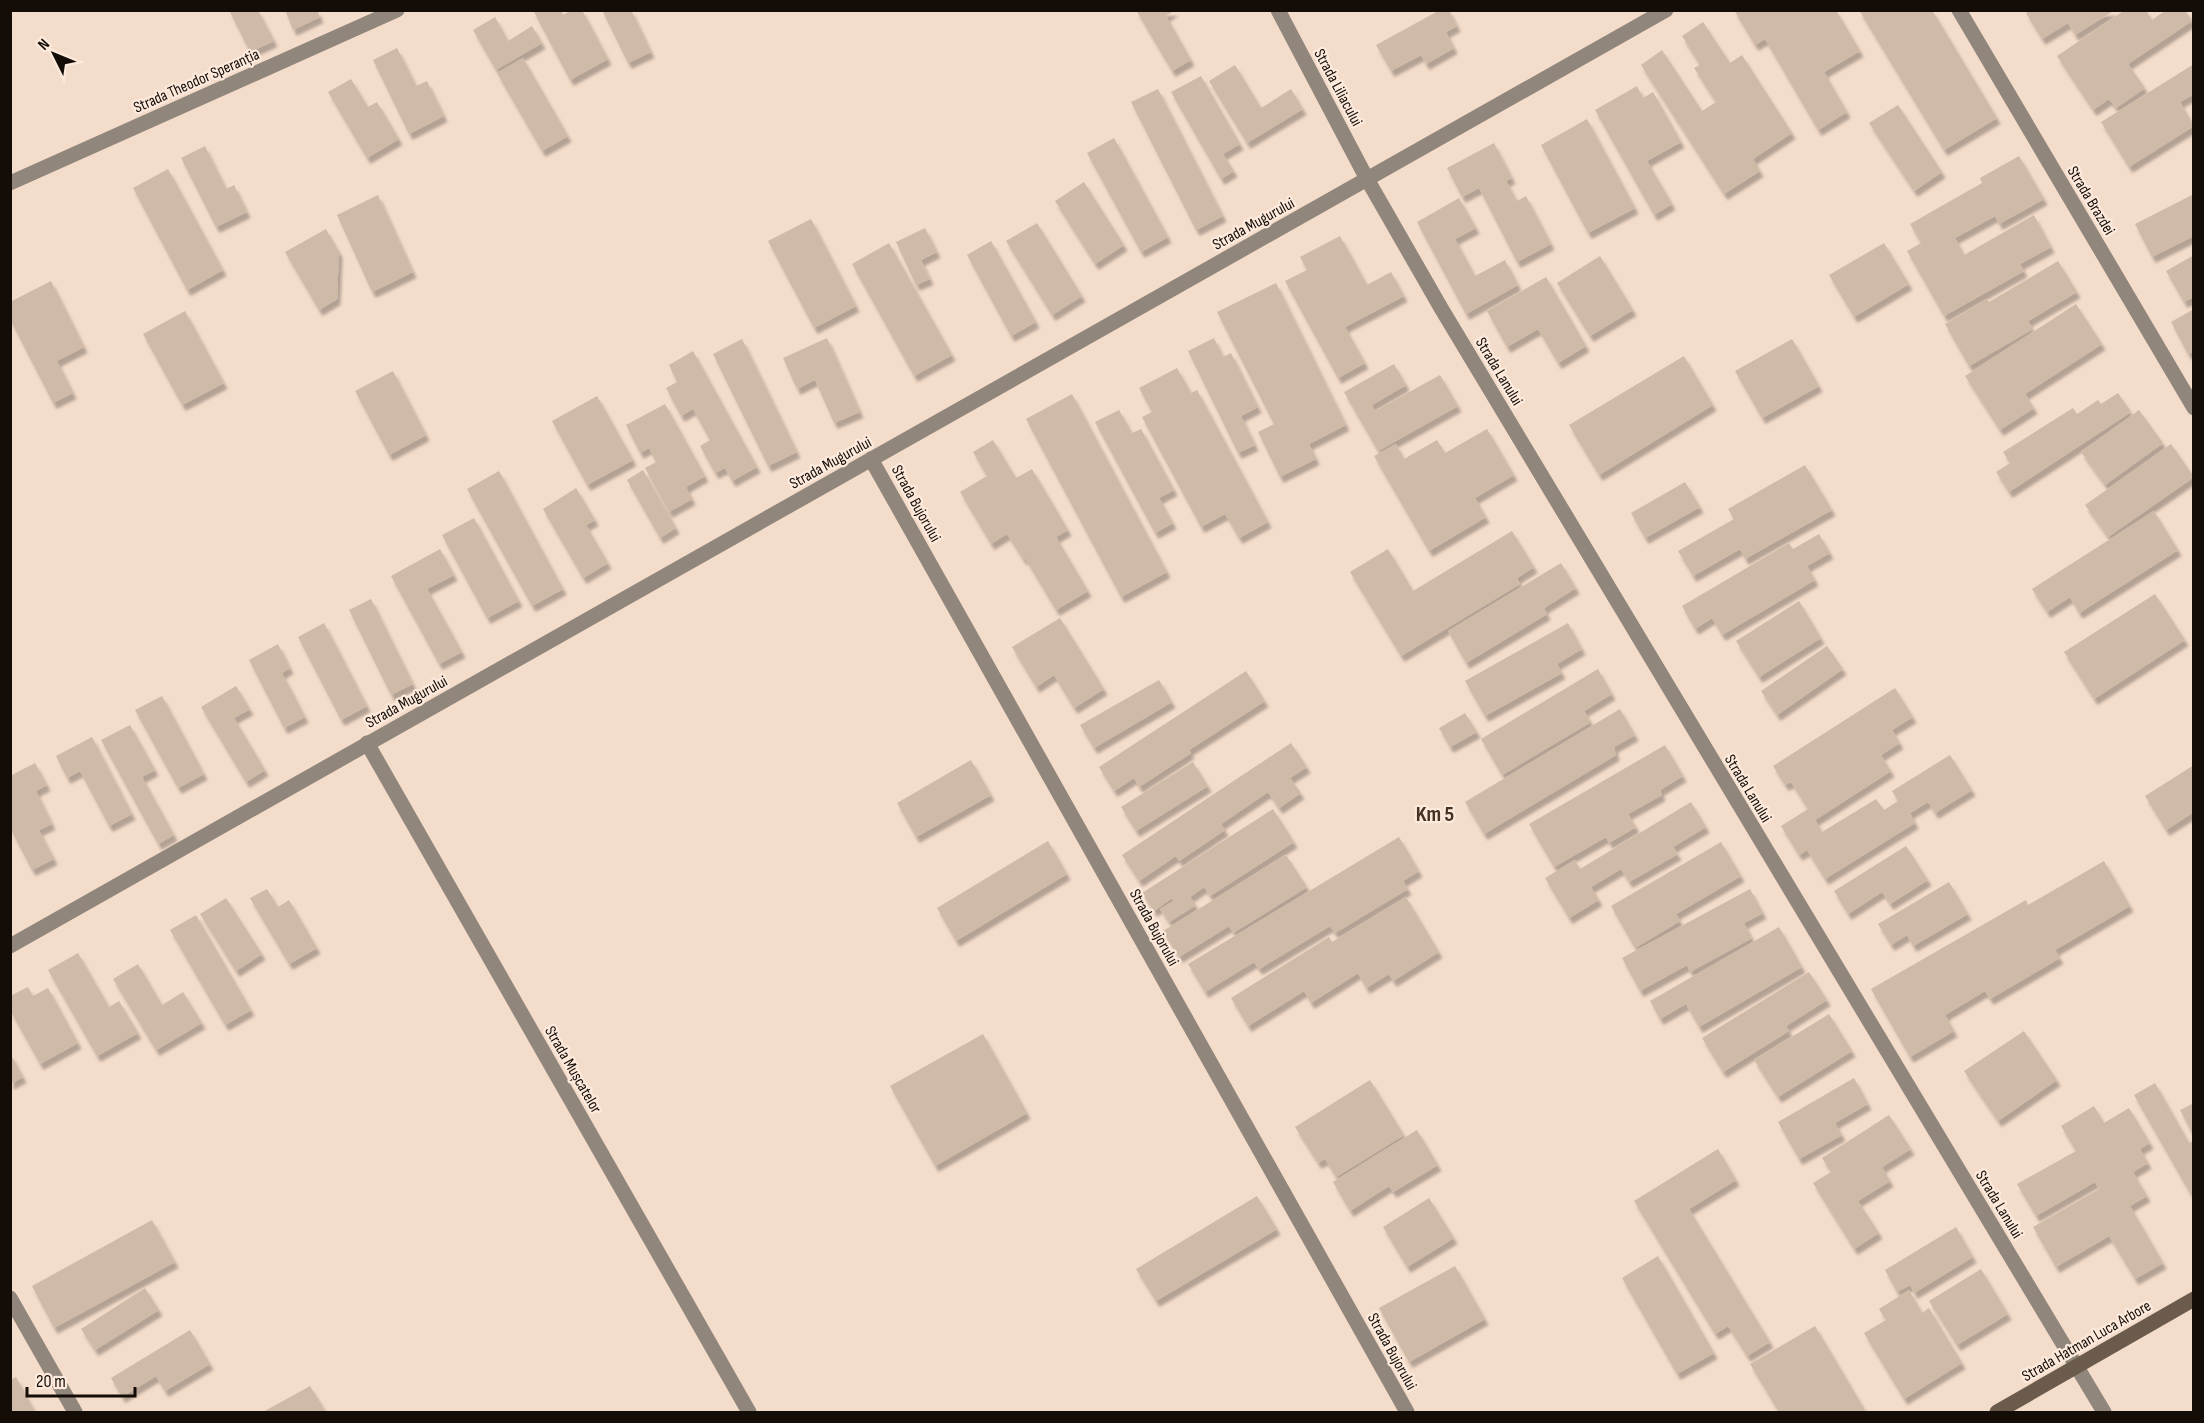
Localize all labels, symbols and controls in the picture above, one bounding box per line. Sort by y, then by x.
north arrow [24,24,84,84]
text: N [34,35,54,54]
street label: Strada Theodor Speranția [131,45,262,118]
street label: Strada Liliacului [1309,46,1366,130]
street label: Strada Brazdei [2063,163,2119,239]
street label: Strada Mugurului [1209,194,1298,255]
street label: Strada Lanului [1471,334,1526,409]
street label: Strada Mugurului [786,433,875,494]
street label: Strada Bujorului [887,462,945,545]
street label: Strada Mugurului [362,672,451,733]
street label: Strada Lanului [1720,751,1775,826]
district label: Km 5 [1416,801,1454,828]
street label: Strada Bujorului [1125,886,1183,969]
street label: Strada Mușcatelor [540,1023,605,1117]
street label: Strada Lanului [1971,1167,2026,1242]
street label: Strada Hatman Luca Arbore [2019,1297,2155,1386]
street label: Strada Bujorului [1363,1310,1421,1393]
scale bar [27,1360,135,1398]
text: 20 m [36,1371,66,1392]

